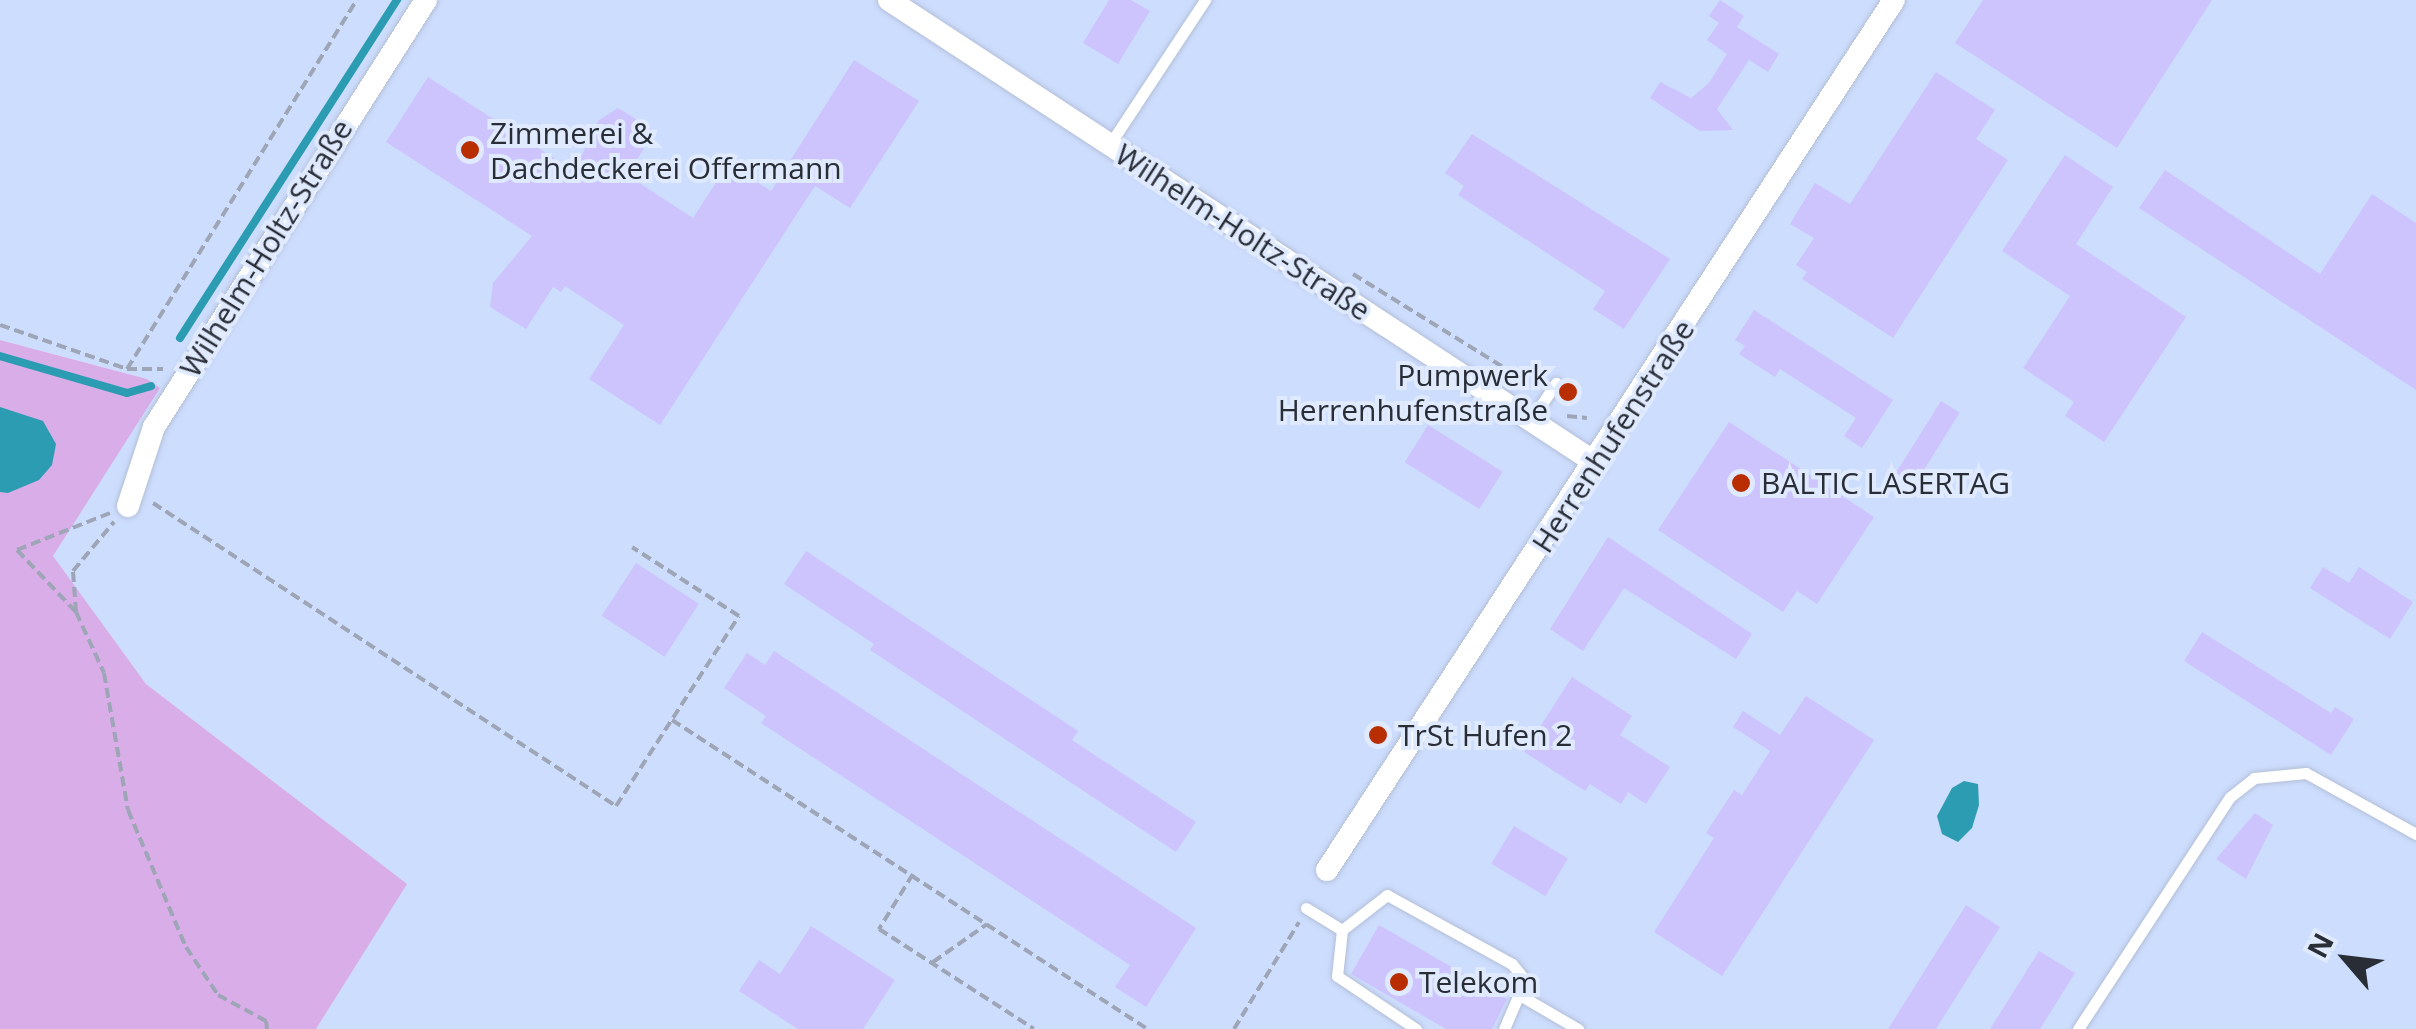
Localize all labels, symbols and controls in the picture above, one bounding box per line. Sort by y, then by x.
street label: Wilhelm-Holtz-Straße [172,113,360,383]
place label: Zimmerei & Dachdeckerei Offermann [490,115,842,186]
street label: Wilhelm-Holtz-Straße [1109,136,1377,328]
marker: Zimmerei & Dachdeckerei Offermann [459,139,481,161]
street label: Herrenhufenstraße [1524,313,1702,559]
place label: Pumpwerk Herrenhufenstraße [1278,357,1548,428]
marker: Pumpwerk Herrenhufenstraße [1557,381,1579,403]
place label: BALTIC LASERTAG [1761,465,2010,501]
marker: BALTIC LASERTAG [1730,472,1752,494]
place label: TrSt Hufen 2 [1398,717,1573,753]
marker: TrSt Hufen 2 [1367,724,1389,746]
north arrow [2296,909,2396,1009]
text: N [2297,926,2342,964]
place label: Telekom [1419,964,1538,1000]
marker: Telekom [1388,971,1410,993]

